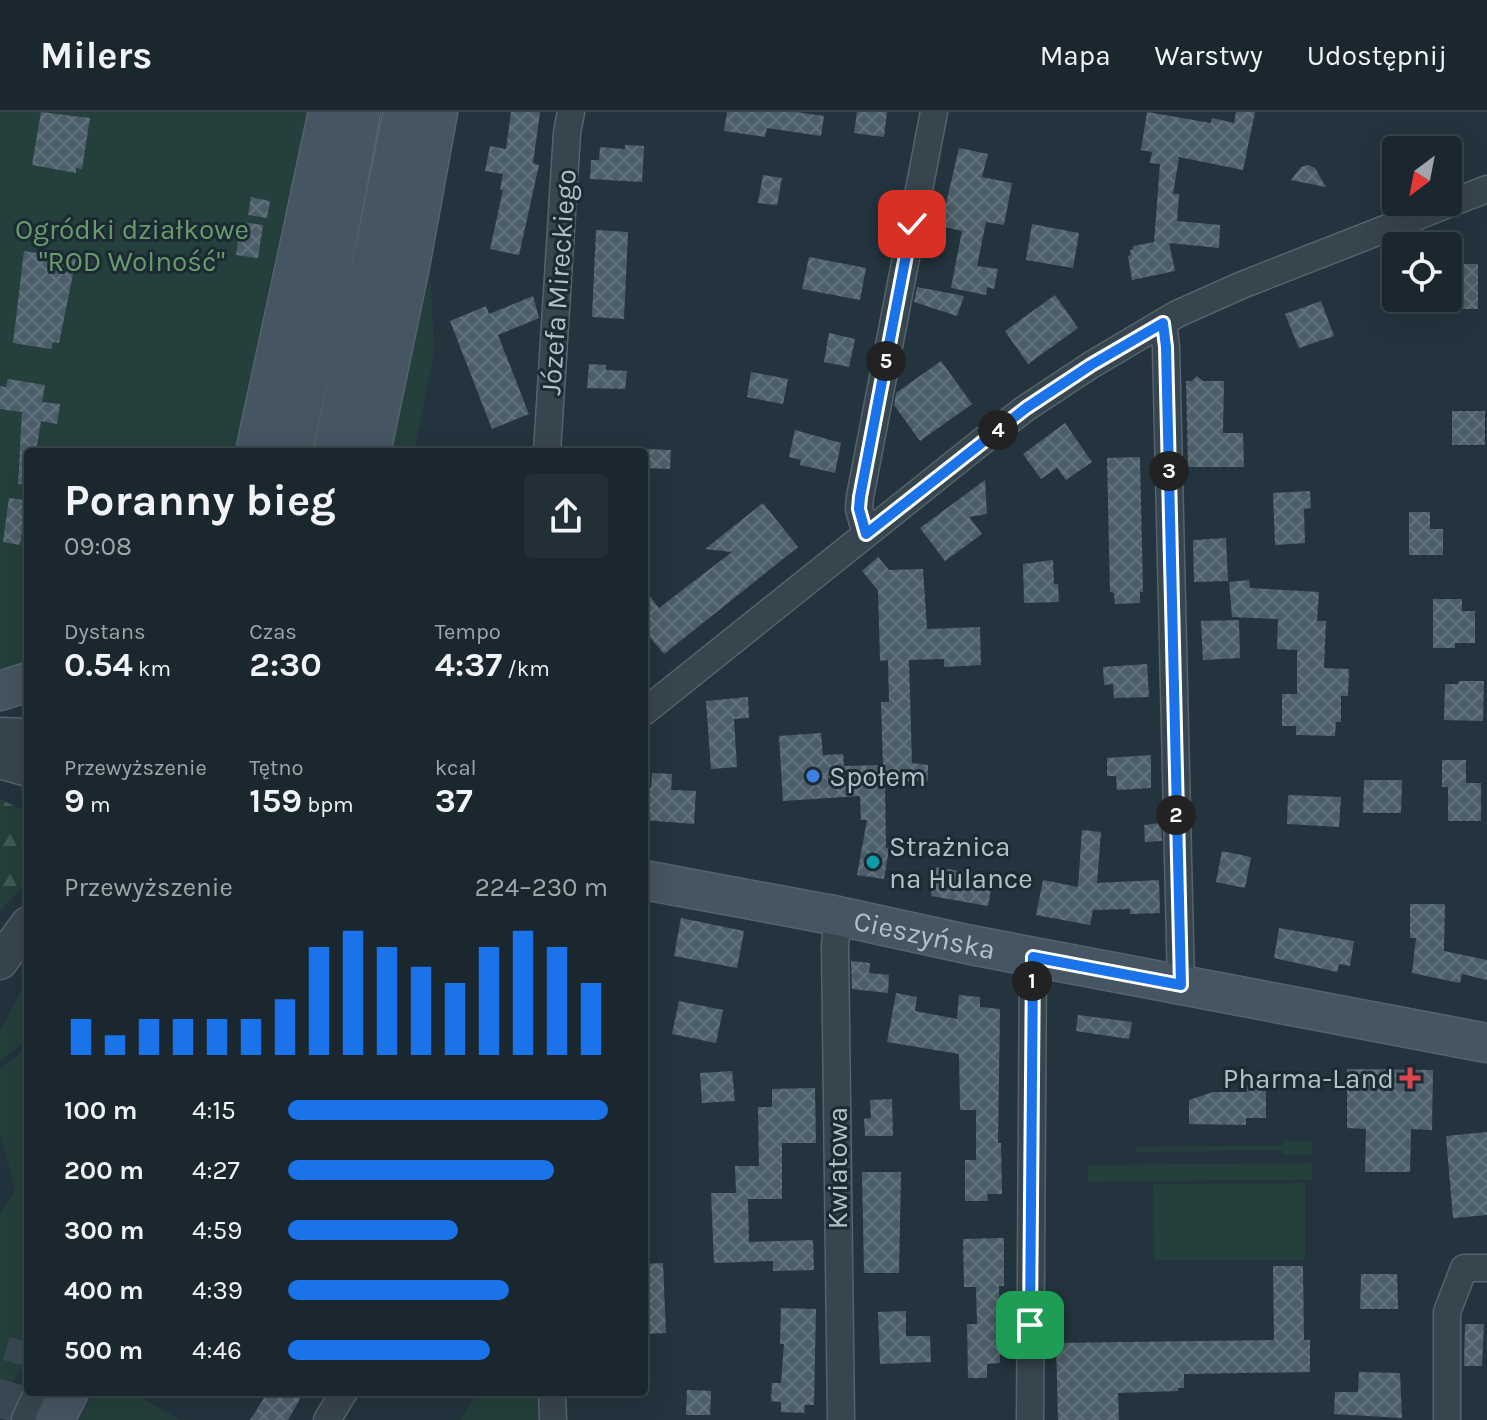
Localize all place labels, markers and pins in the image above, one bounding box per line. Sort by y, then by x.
pin [878,190,946,258]
pin: 5 [866,341,906,381]
pin: 4 [978,410,1018,450]
pin: 3 [1149,451,1189,491]
place label: Społem [829,760,926,793]
marker: Społem [804,767,822,785]
pin: 2 [1156,795,1196,835]
place label: Strażnica na Hulance [889,830,1033,895]
marker: Strażnica na Hulance [864,853,882,871]
pin: 1 [1012,961,1052,1001]
place label: Pharma-Land [1223,1062,1394,1095]
marker: Pharma-Land [1401,1069,1419,1087]
pin [996,1291,1064,1359]

